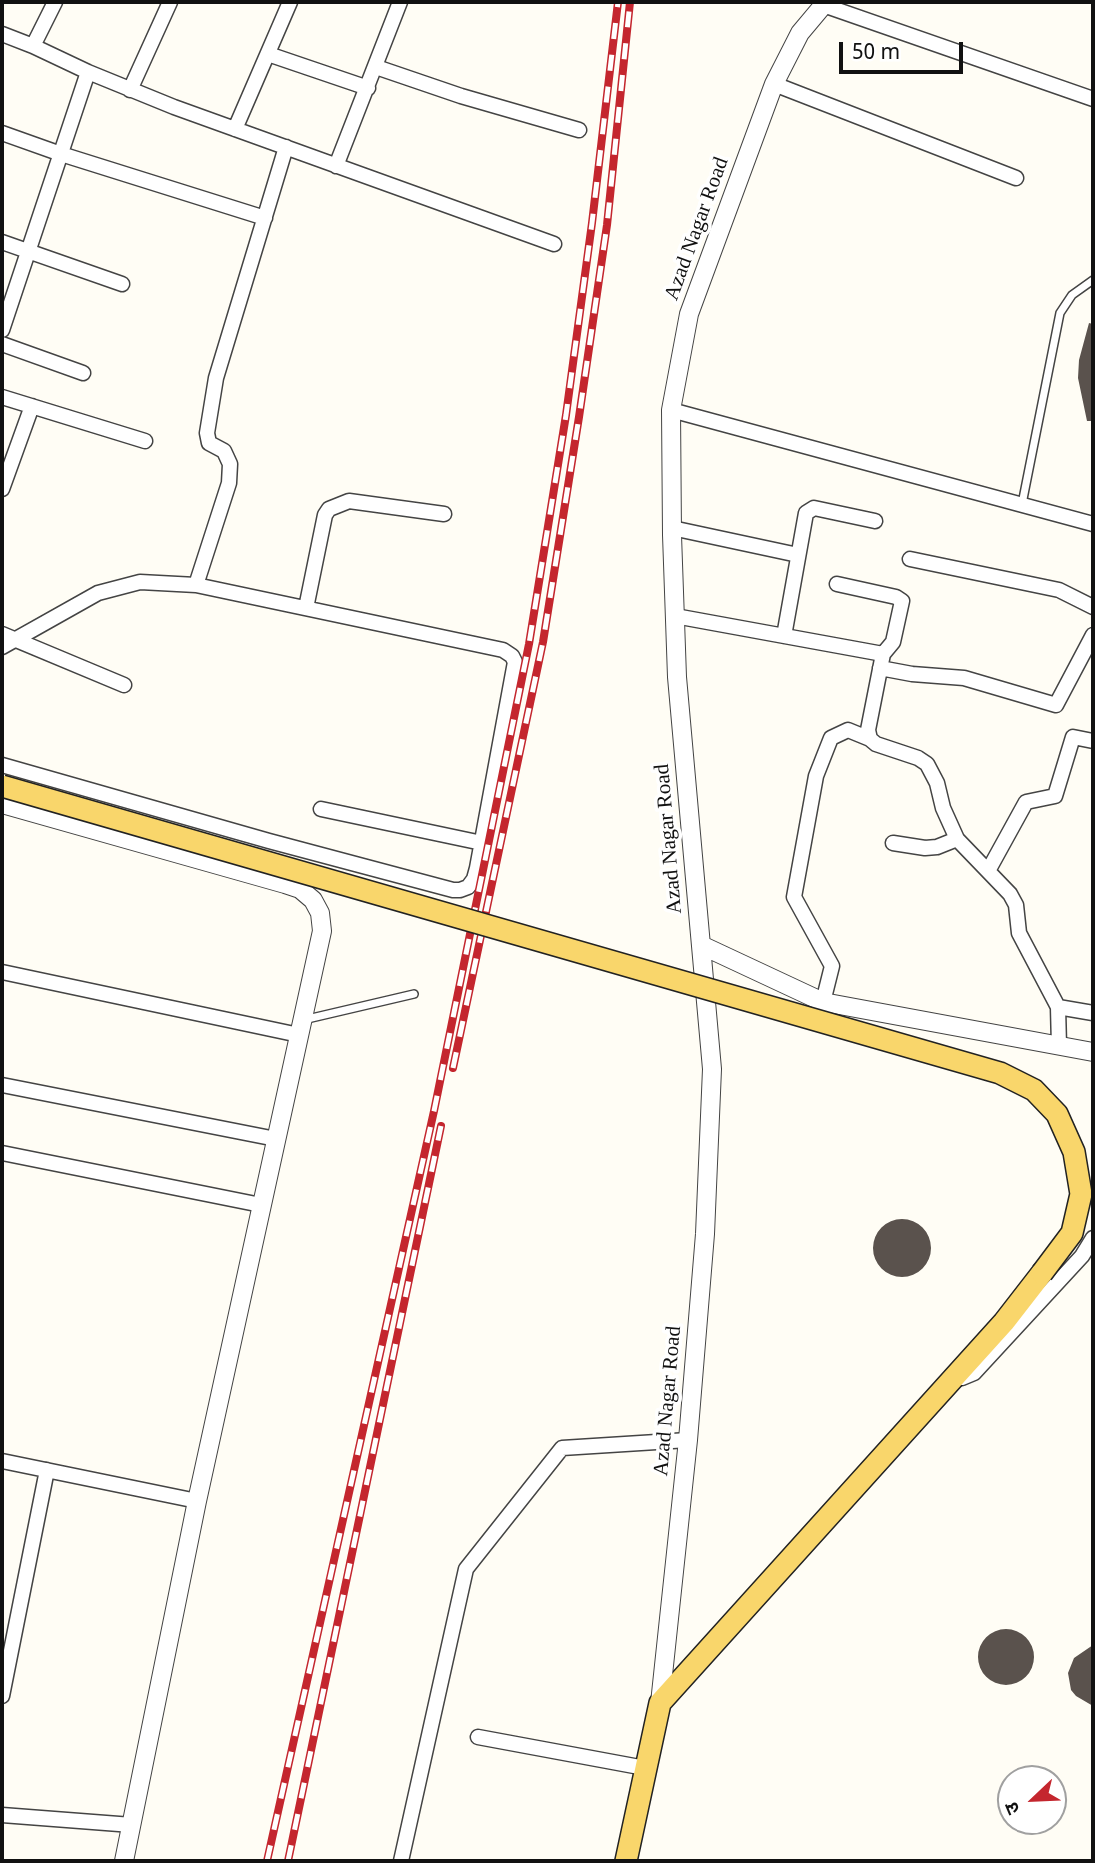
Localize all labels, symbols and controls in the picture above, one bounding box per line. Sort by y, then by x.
scale bar [843,28,967,72]
text: 50 m [852,40,900,68]
street label: Azad Nagar Road [656,145,738,313]
street label: Azad Nagar Road [649,753,689,925]
street label: Azad Nagar Road [648,1315,688,1487]
north arrow [997,1765,1067,1835]
text: उ [1000,1798,1028,1818]

